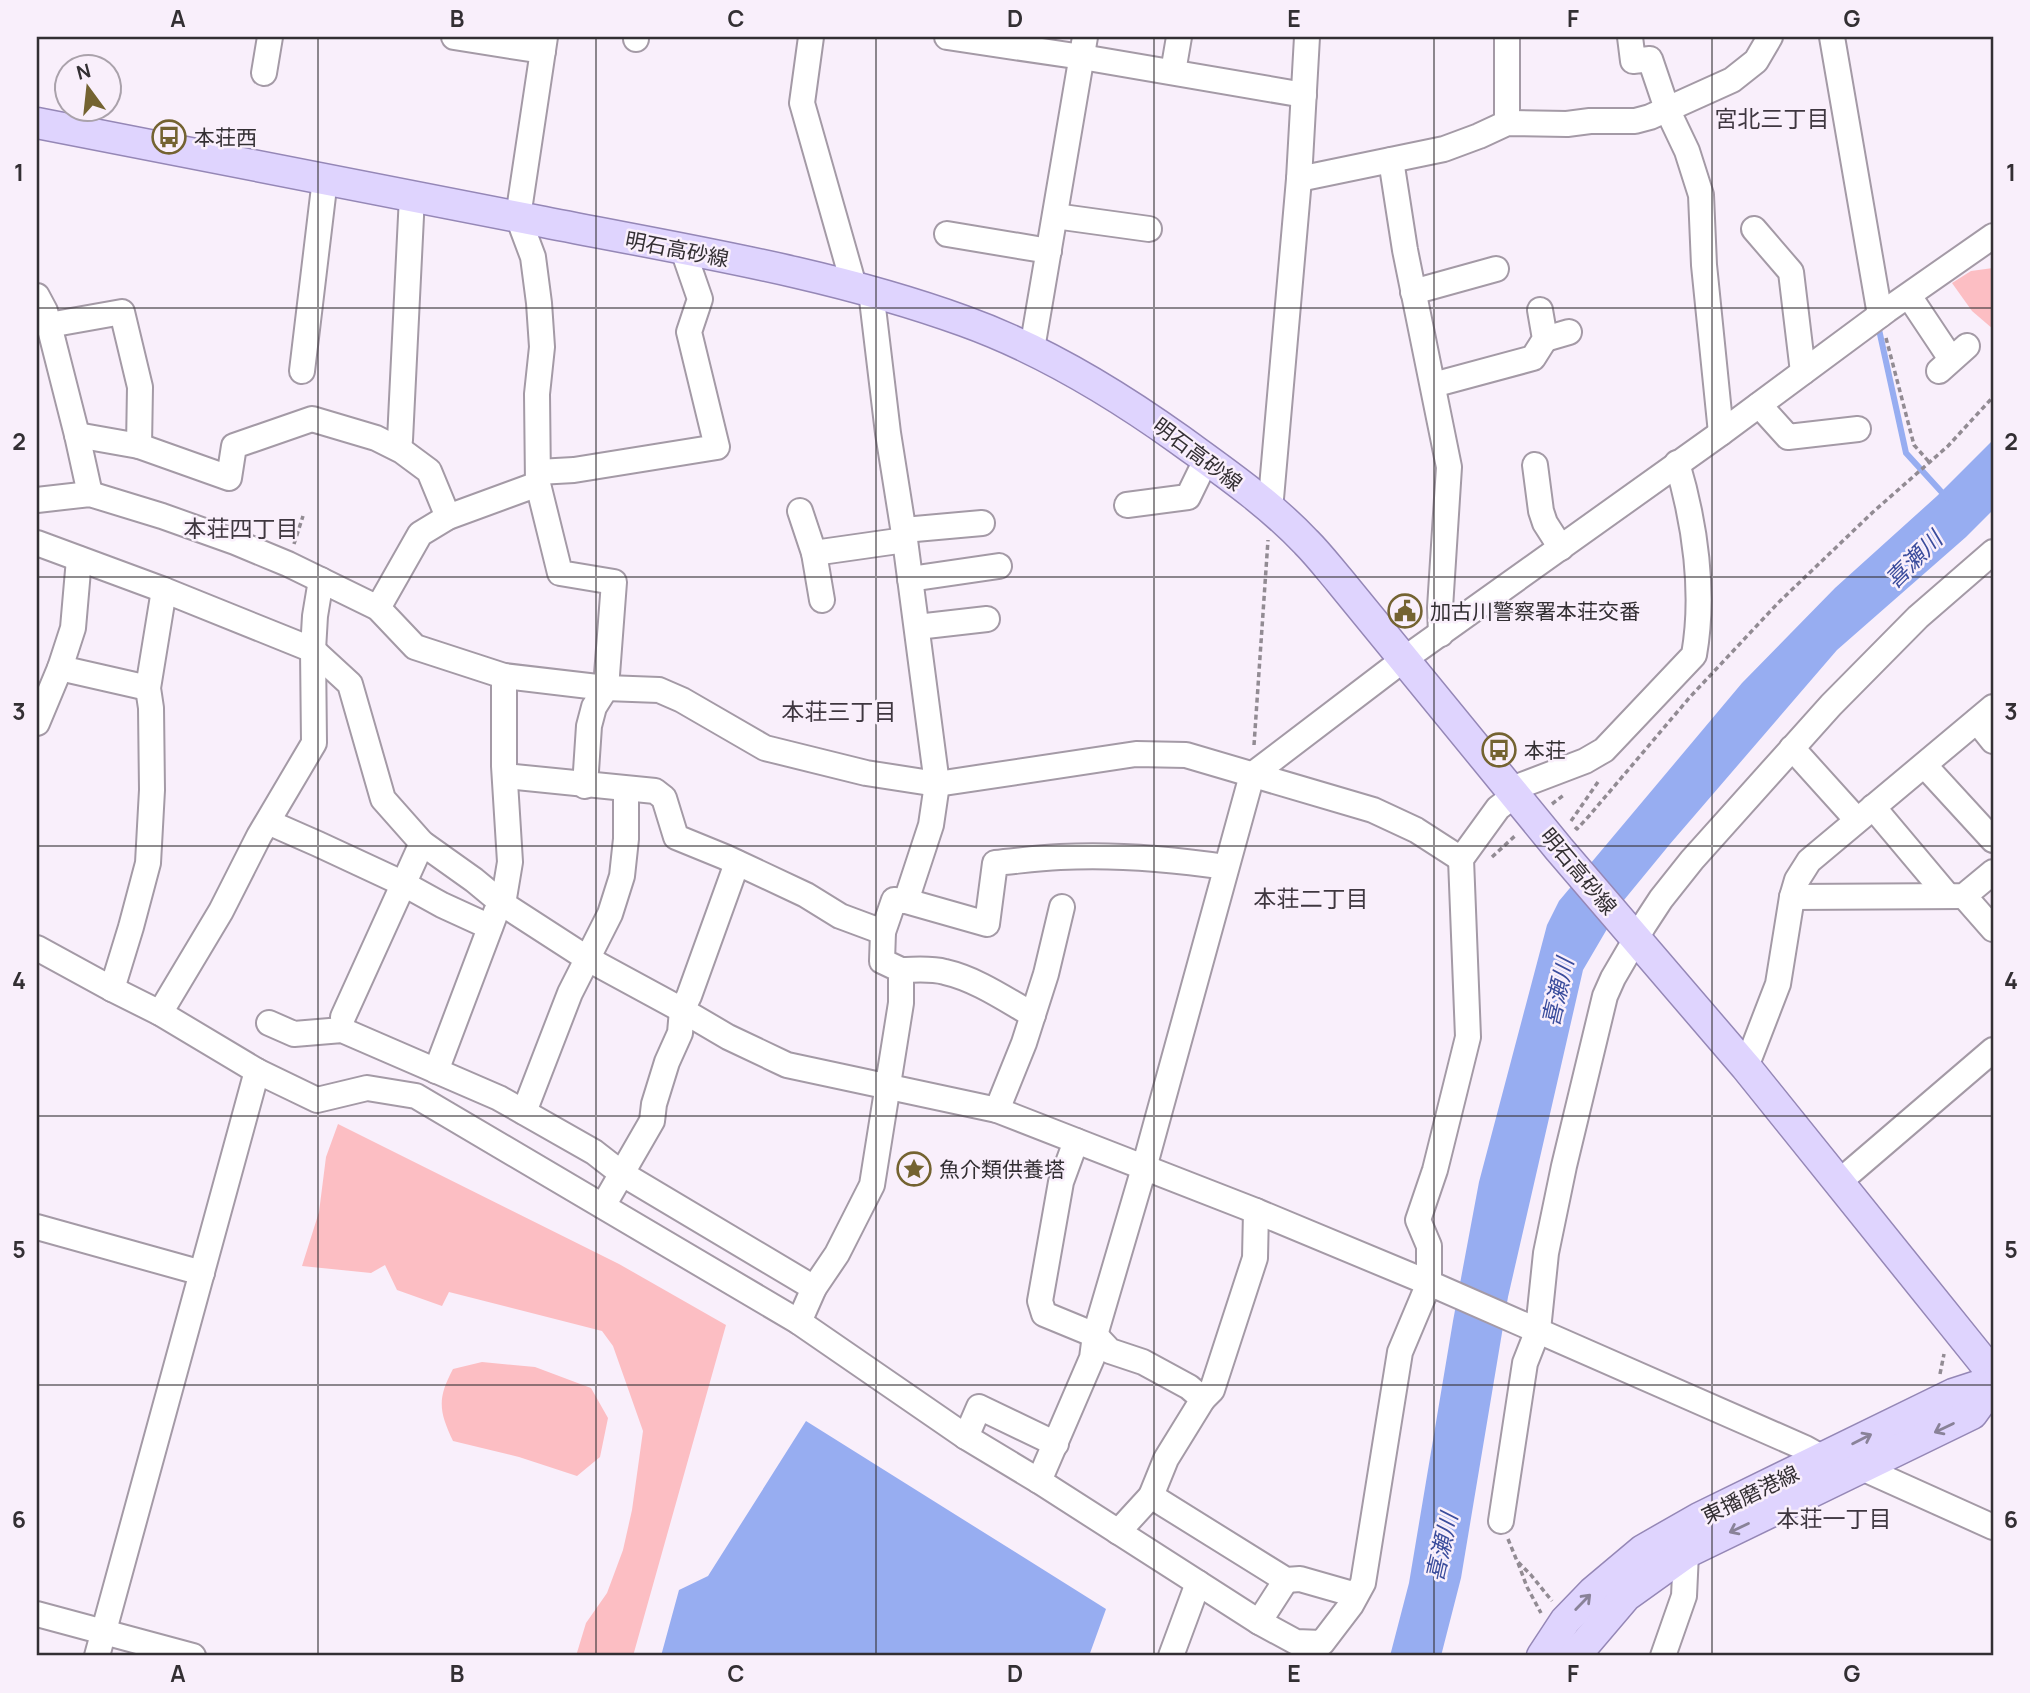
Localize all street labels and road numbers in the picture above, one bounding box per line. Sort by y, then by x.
street label: 明石高砂線 [623,225,731,273]
street label: 明石高砂線 [1148,411,1248,497]
street label: 明石高砂線 [1535,822,1623,920]
street label: 東播磨港線 [1697,1458,1803,1530]

